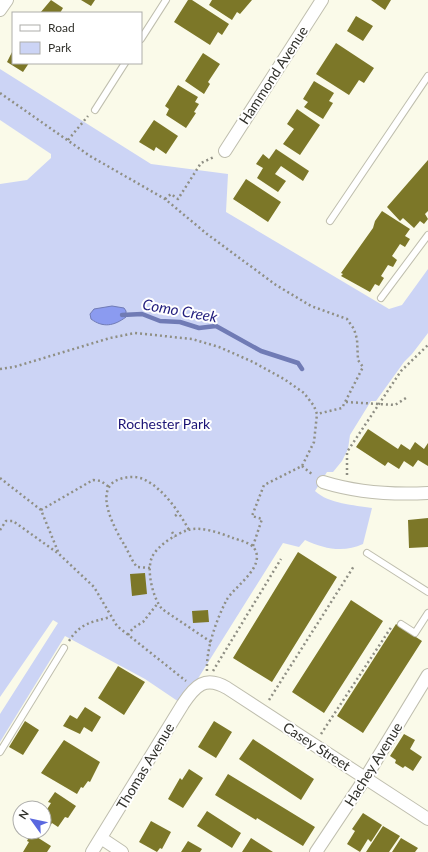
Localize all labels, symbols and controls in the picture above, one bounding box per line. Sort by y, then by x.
legend [12,12,142,64]
text: Road [48,20,75,35]
street label: Hammond Avenue [235,23,311,127]
text: Park [48,40,72,55]
water label: Como Creek [141,295,220,326]
park label: Rochester Park [118,415,211,432]
street label: Casey Street [280,718,354,774]
street label: Hachey Avenue [340,719,406,809]
street label: Thomas Avenue [113,720,177,812]
north arrow [12,800,52,840]
text: N [15,807,31,821]

